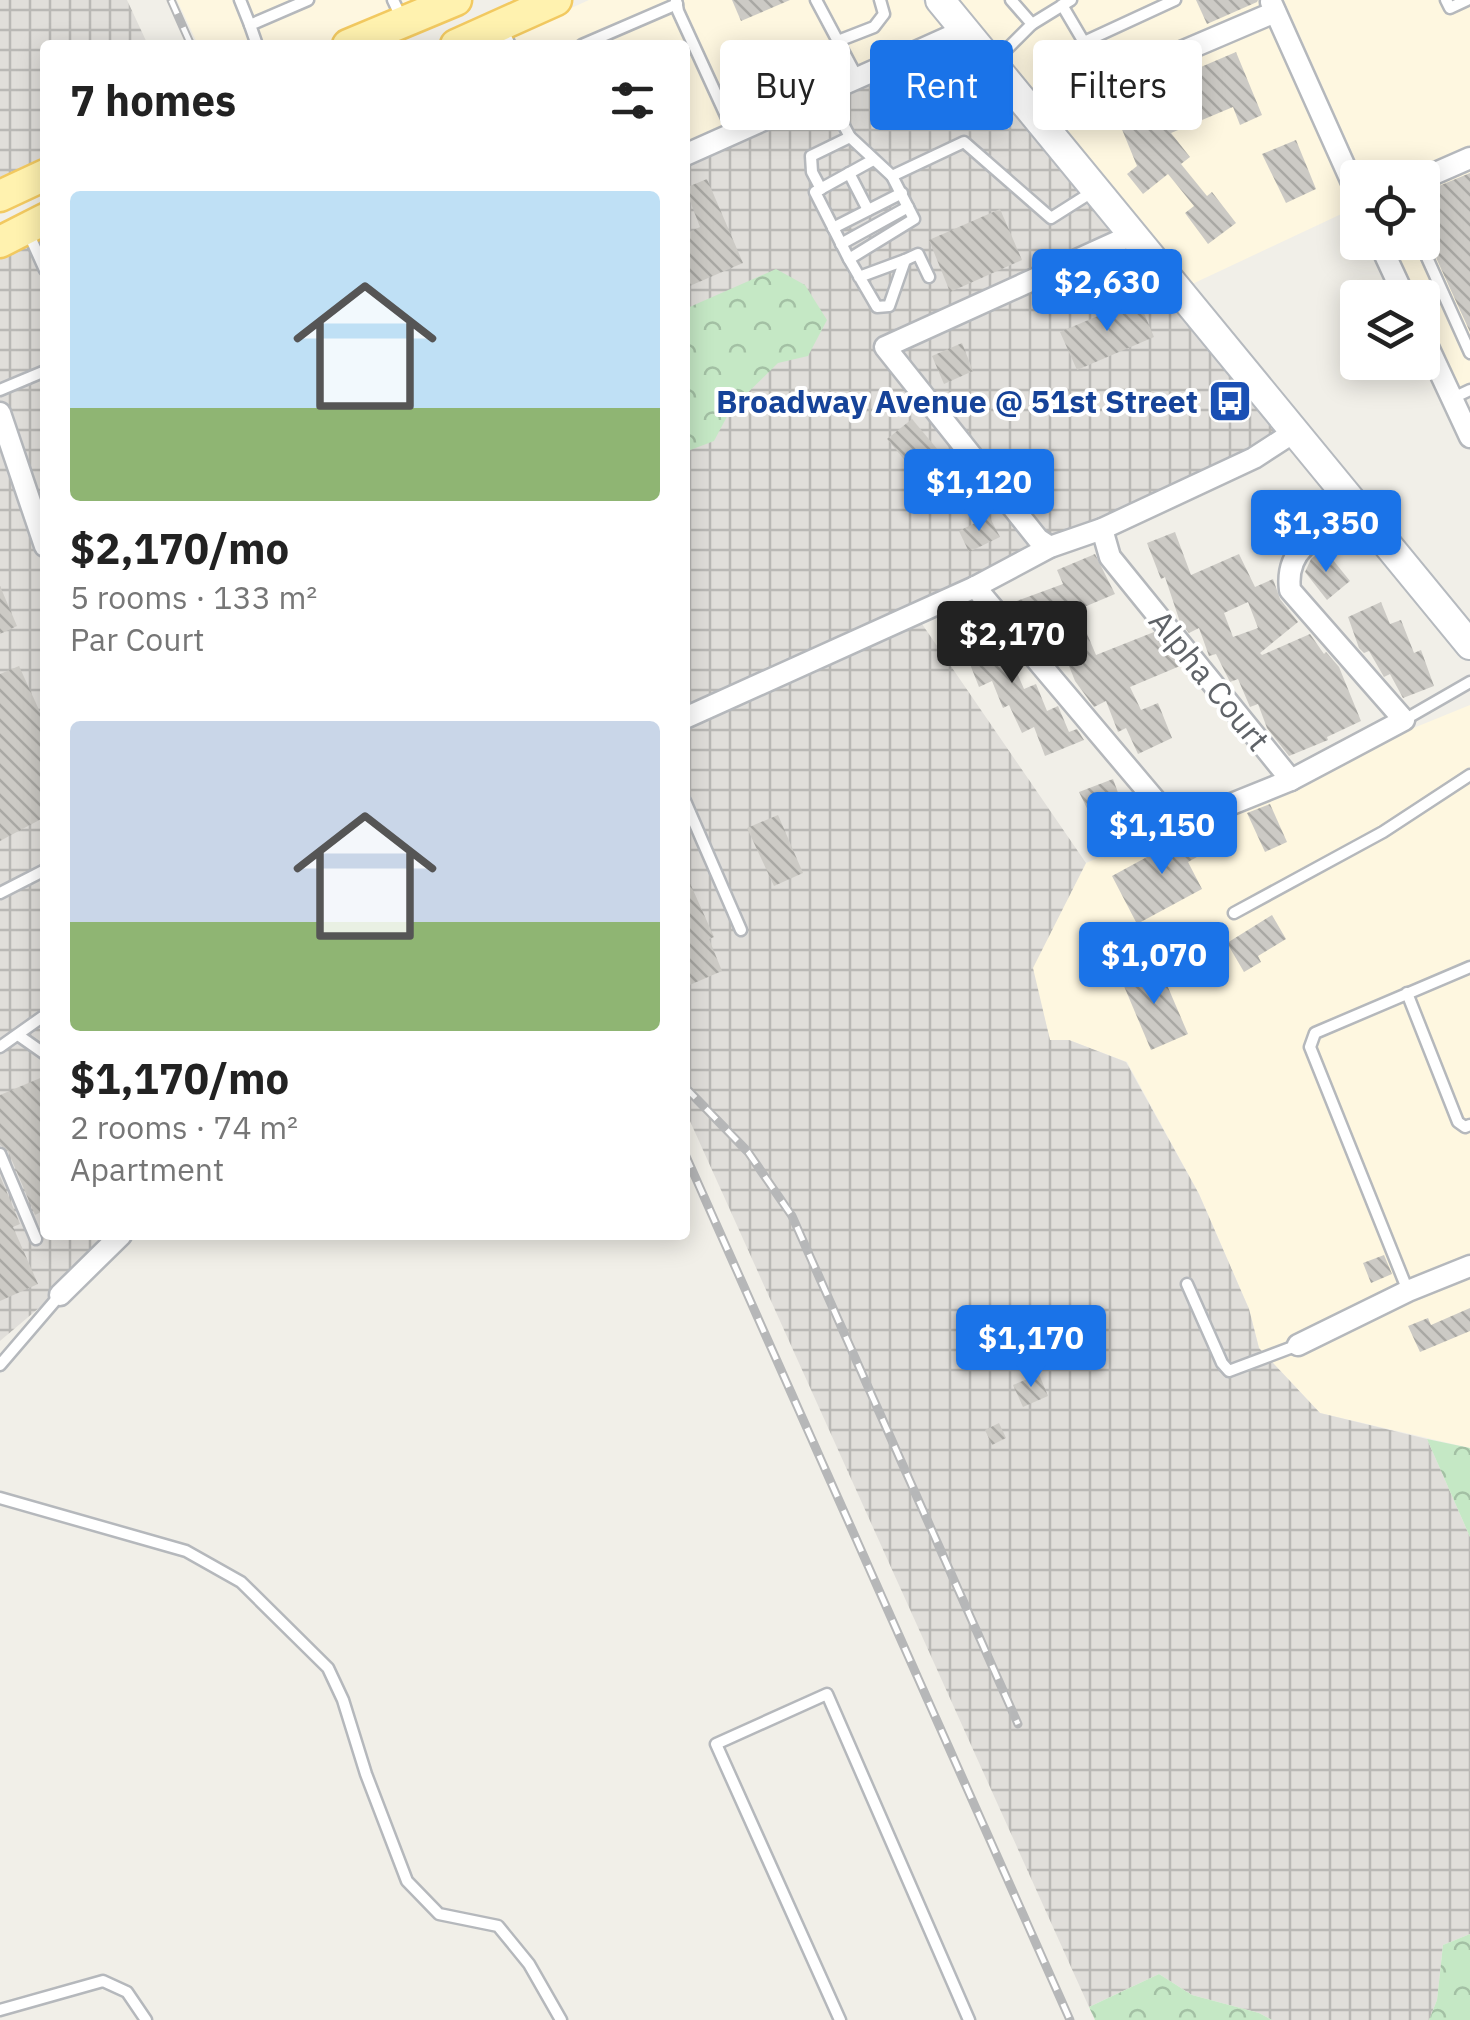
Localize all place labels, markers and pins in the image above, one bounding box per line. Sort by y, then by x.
pin: $2,630 [1026,249,1188,334]
bus stop icon: Broadway Avenue @ 51st Street [1207,378,1253,424]
place label: Broadway Avenue @ 51st Street [716,380,1198,422]
pin: $1,120 [898,449,1060,534]
pin: $1,350 [1245,490,1407,575]
pin: $2,170 [931,601,1093,686]
pin: $1,150 [1081,792,1243,877]
pin: $1,070 [1073,922,1235,1007]
pin: $1,170 [950,1305,1112,1390]

